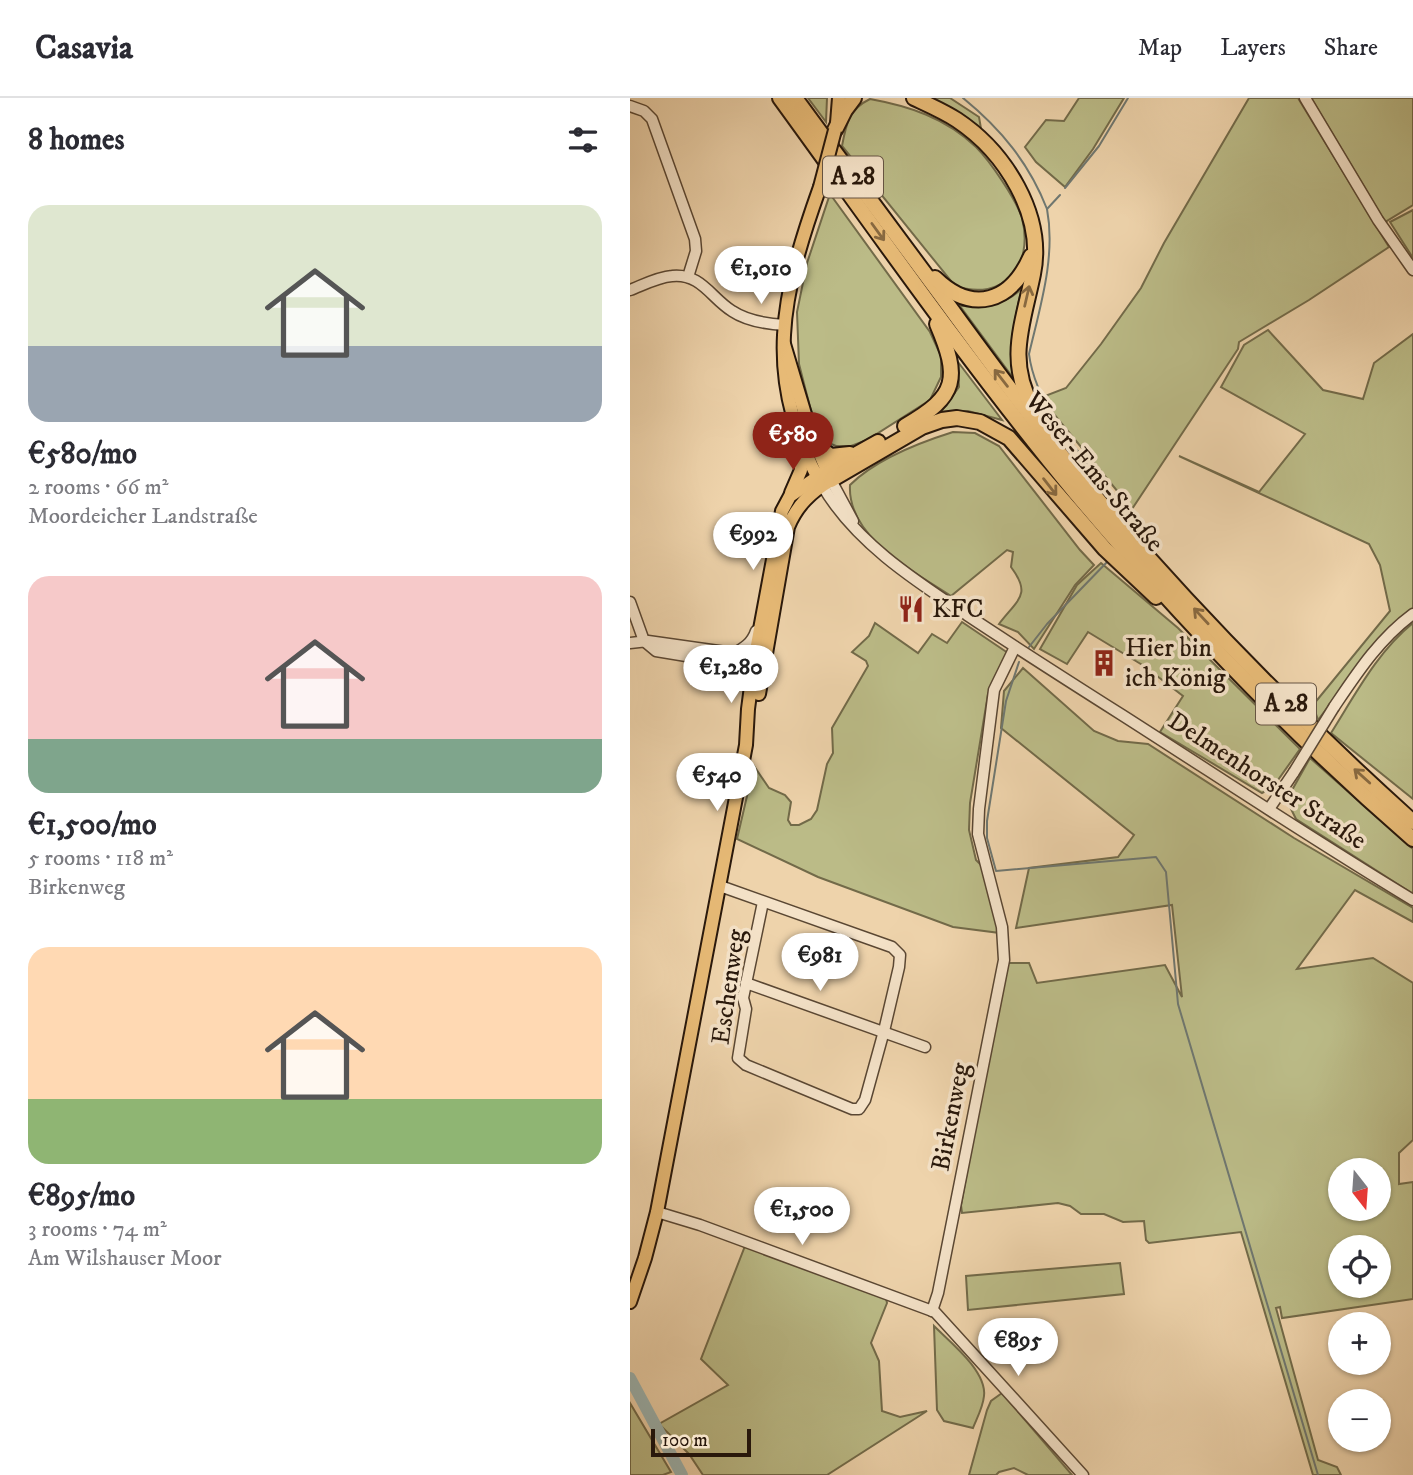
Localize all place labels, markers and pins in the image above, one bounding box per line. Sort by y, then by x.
pin: €1,010 [704,246,818,306]
pin: €580 [752,412,834,472]
pin: €992 [712,512,794,572]
place label: KFC [932,593,984,626]
restaurant icon: KFC [896,594,926,624]
place label: Hier bin ich König [1125,632,1226,695]
pin: €1,280 [674,646,788,705]
building icon: Hier bin ich König [1089,648,1119,678]
pin: €540 [676,754,758,813]
pin: €981 [779,934,861,993]
pin: €1,500 [745,1188,859,1247]
pin: €895 [977,1318,1059,1378]

